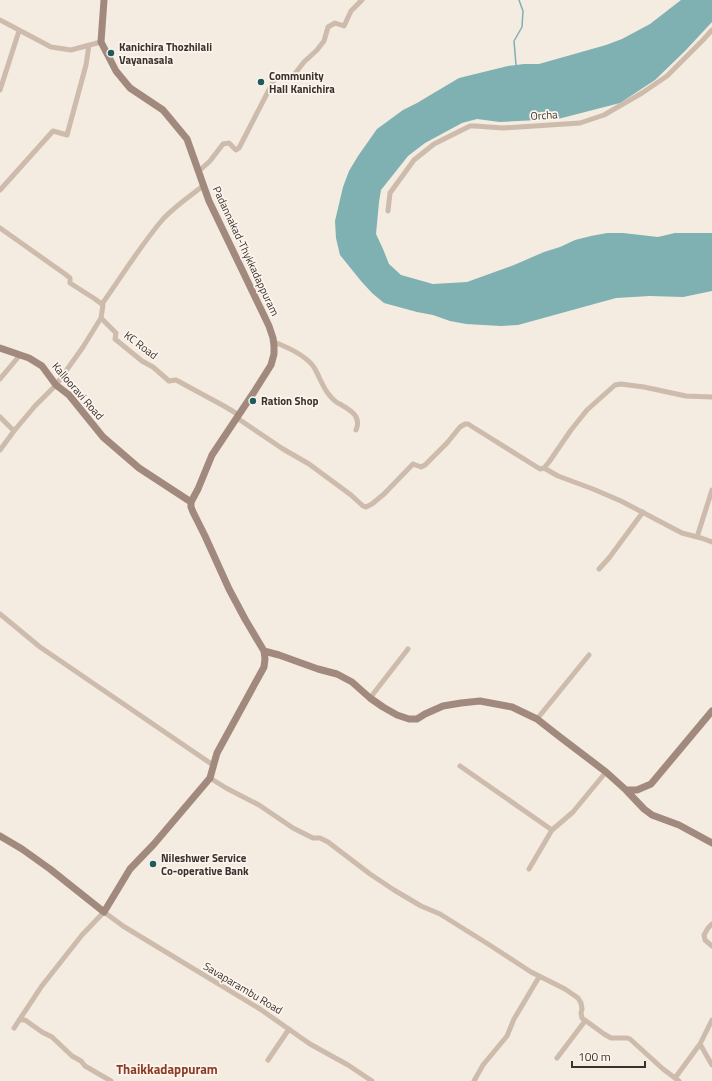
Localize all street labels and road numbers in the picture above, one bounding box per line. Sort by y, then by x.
street label: Orcha [530,106,559,124]
street label: Padannakad-Thykkadappuram [209,183,283,319]
street label: KC Road [121,327,161,363]
street label: Kallooravi Road [48,359,108,423]
street label: Savaparambu Road [200,958,286,1018]

